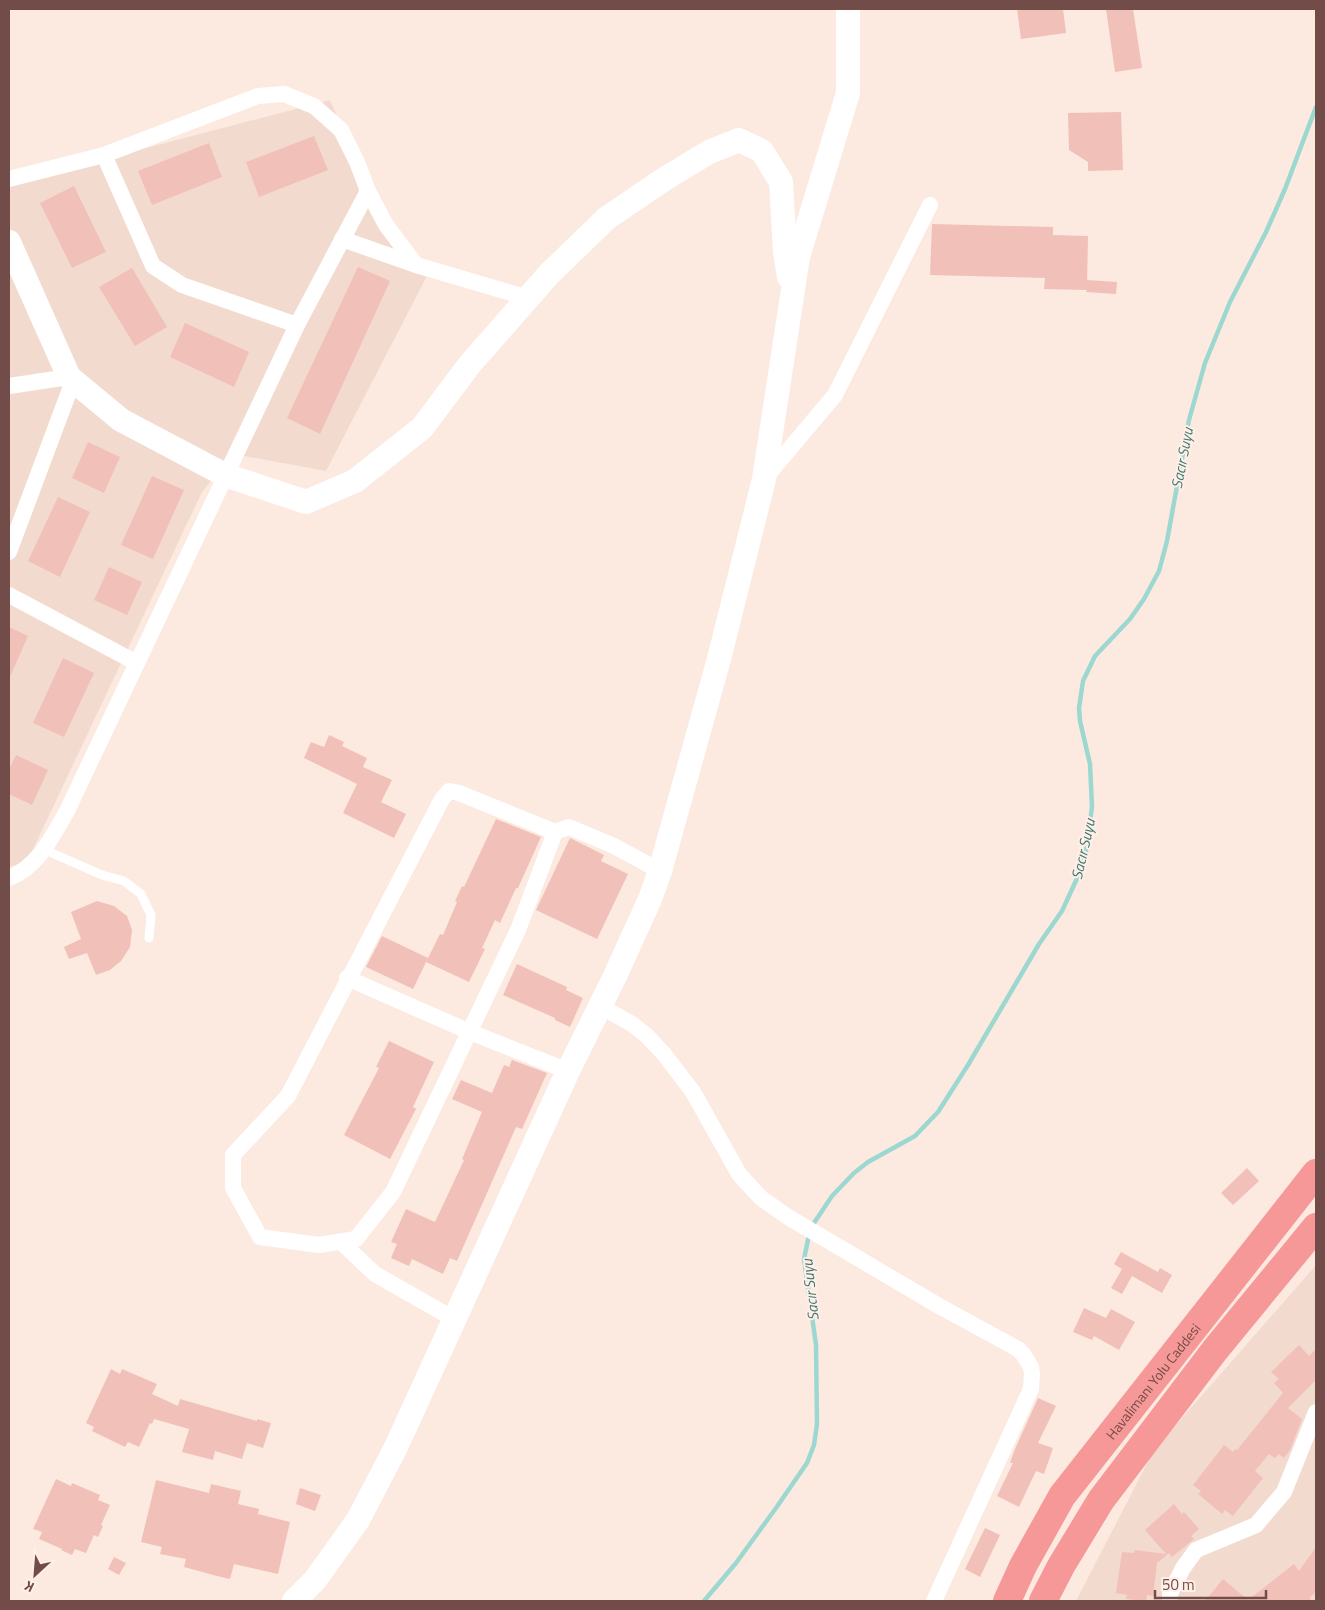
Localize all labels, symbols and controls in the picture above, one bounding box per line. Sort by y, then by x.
water label: Sacır Suyu [1165,424,1199,490]
water label: Sacır Suyu [1065,815,1101,882]
water label: Sacır Suyu [795,1257,825,1322]
street label: Havalimanı Yolu Caddesi [1100,1318,1205,1443]
north arrow [10,1550,60,1600]
scale bar [1155,1568,1266,1600]
text: 50 m [1162,1573,1195,1596]
text: K [20,1576,37,1598]

